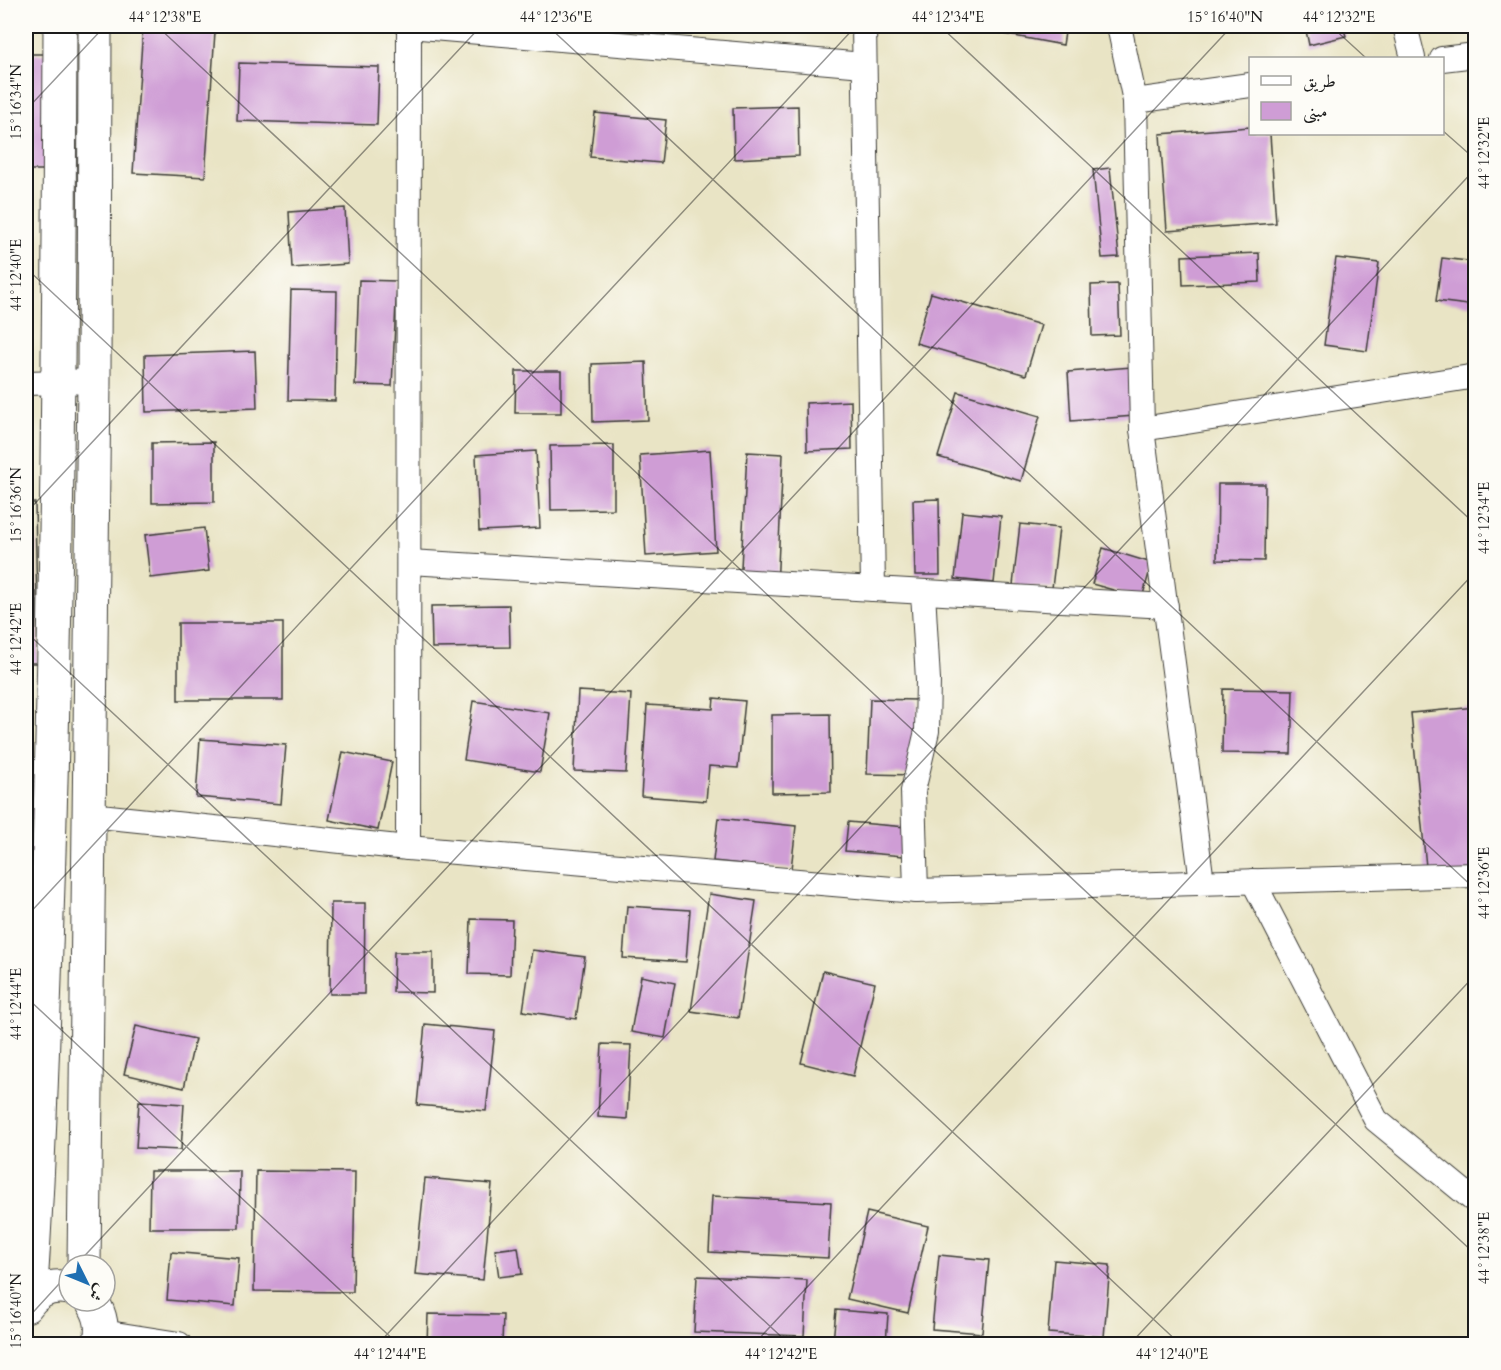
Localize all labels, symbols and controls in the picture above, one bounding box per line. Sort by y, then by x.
text: 44°12'38"E [129,7,201,27]
text: 44°12'36"E [520,7,592,27]
text: 44°12'34"E [912,7,984,27]
text: 15°16'40"N [1187,7,1263,27]
text: 44°12'32"E [1303,7,1375,27]
legend [1249,57,1444,135]
text: 15°16'34"N [6,64,26,140]
text: طريق [1303,69,1336,94]
text: مبنى [1303,99,1328,124]
text: 44°12'32"E [1474,117,1494,189]
text: 44°12'40"E [6,239,26,311]
text: 15°16'36"N [6,467,26,543]
text: 44°12'34"E [1474,482,1494,554]
text: 44°12'42"E [6,603,26,675]
text: 44°12'36"E [1474,847,1494,919]
text: 44°12'44"E [6,968,26,1040]
text: 44°12'38"E [1474,1212,1494,1284]
north arrow [57,1253,117,1313]
text: 15°16'40"N [6,1273,26,1349]
text: ش [84,1279,111,1306]
text: 44°12'44"E [354,1344,426,1364]
text: 44°12'42"E [745,1344,817,1364]
text: 44°12'40"E [1136,1344,1208,1364]

